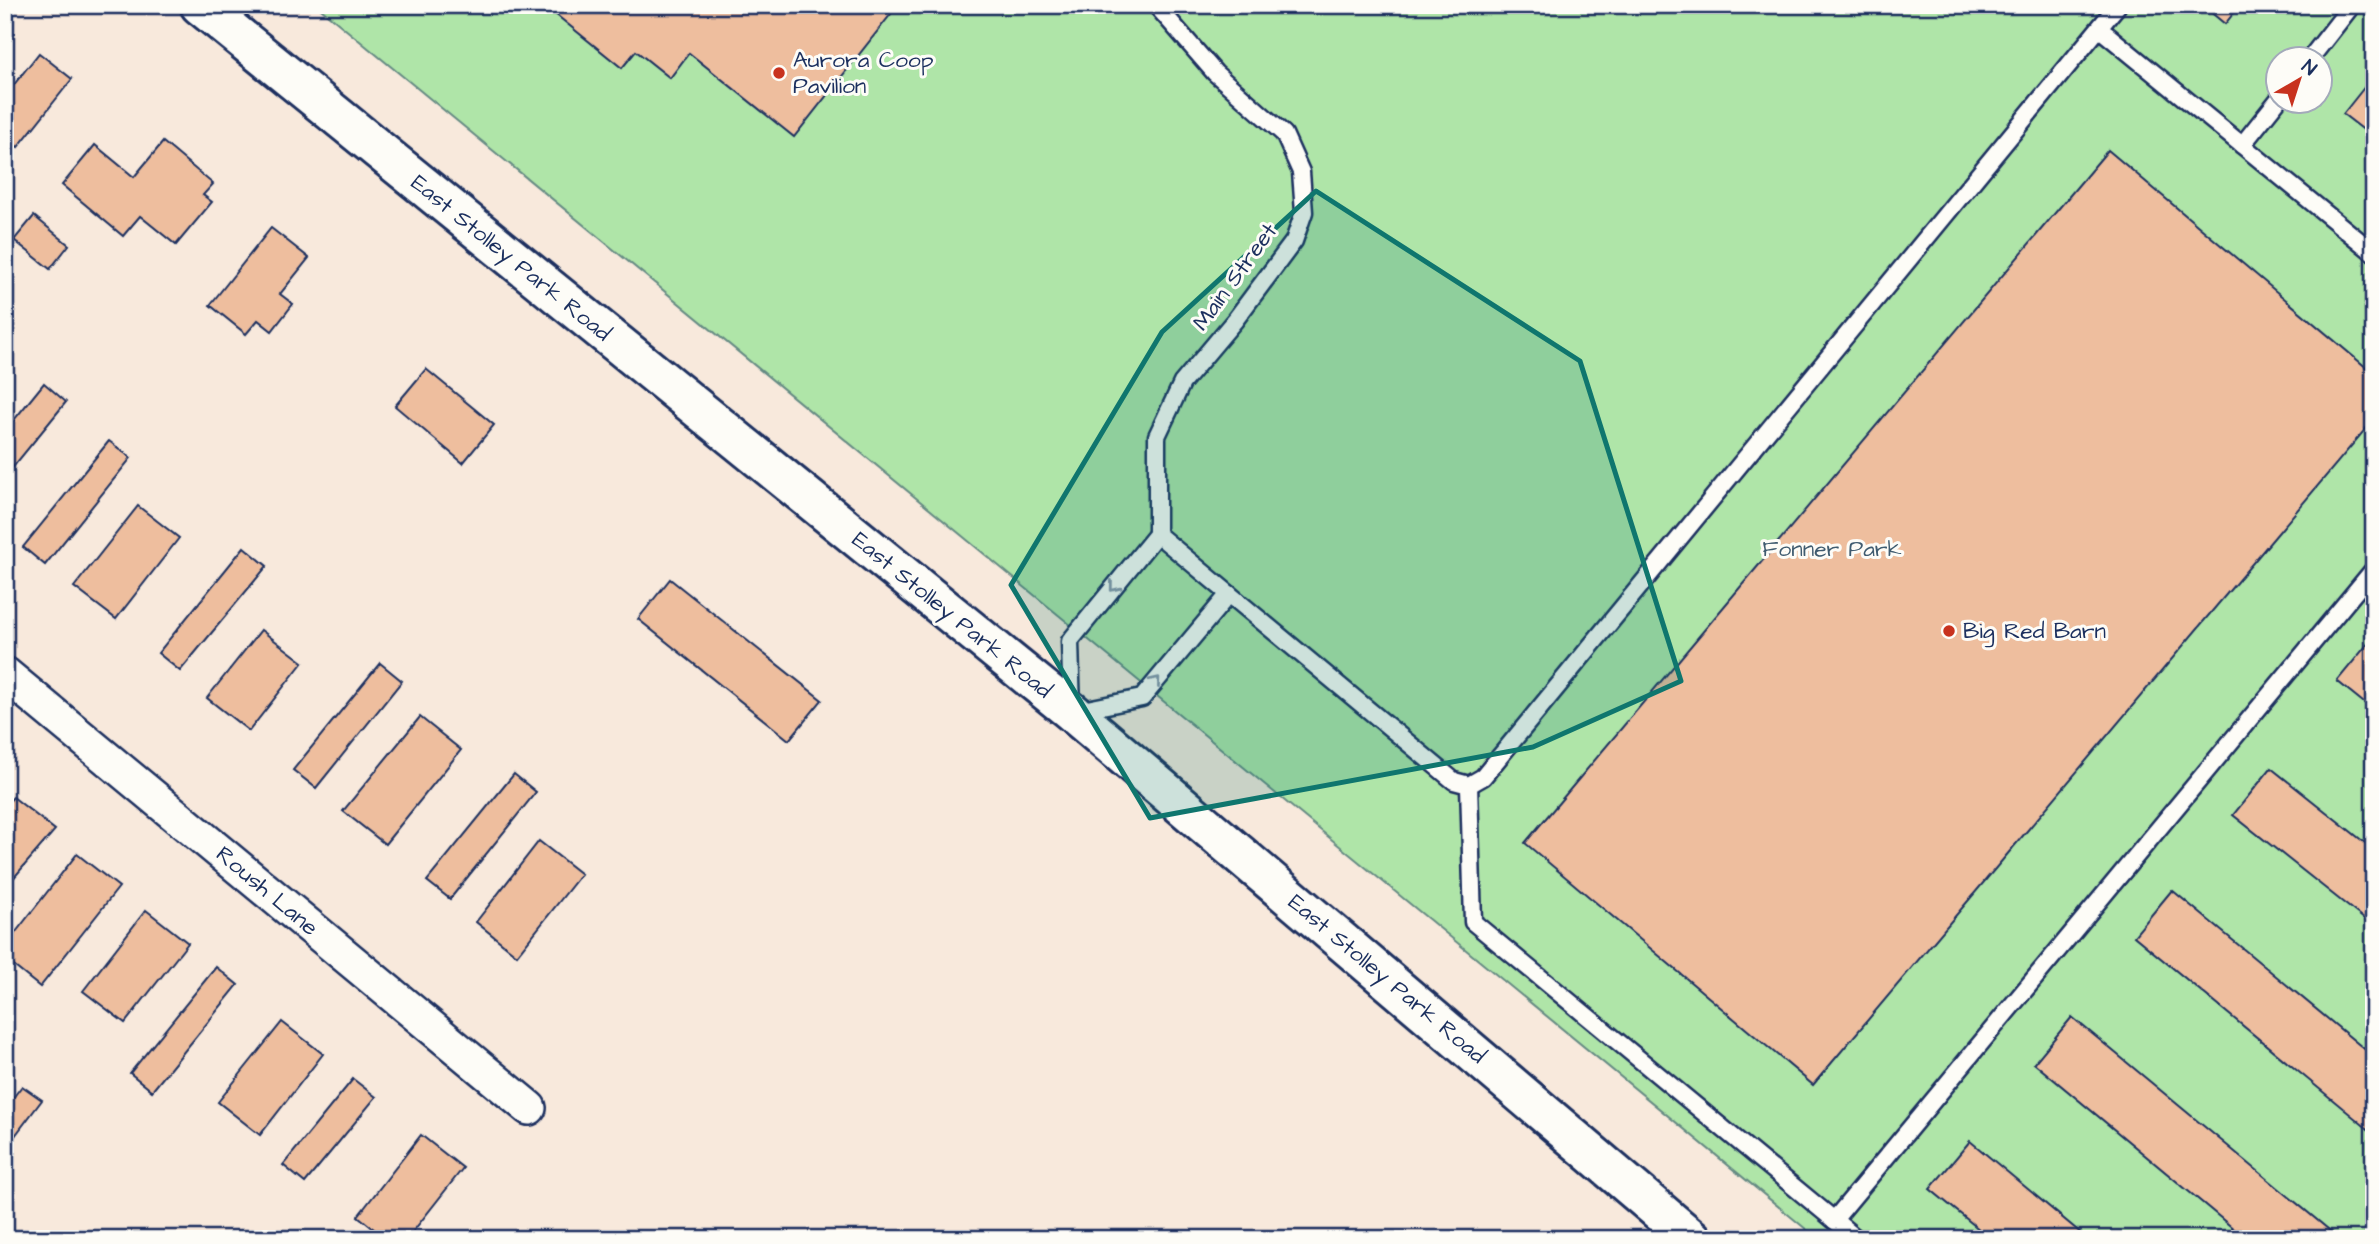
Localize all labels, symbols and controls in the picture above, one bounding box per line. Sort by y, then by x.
place label: Aurora Coop Pavilion [793,44,934,102]
north arrow [2264,46,2334,116]
text: N [2296,54,2322,82]
marker: Aurora Coop Pavilion [771,65,787,81]
street label: East Stolley Park Road [403,167,618,350]
street label: Main Street [1185,216,1285,337]
street label: East Stolley Park Road [844,524,1059,707]
park label: Fonner Park [1762,533,1902,565]
one-way arrow [1110,579,1122,592]
place label: Big Red Barn [1963,615,2106,648]
marker: Big Red Barn [1941,623,1957,639]
one-way arrow [1148,677,1160,690]
street label: Roush Lane [209,839,325,943]
street label: East Stolley Park Road [1281,887,1493,1072]

